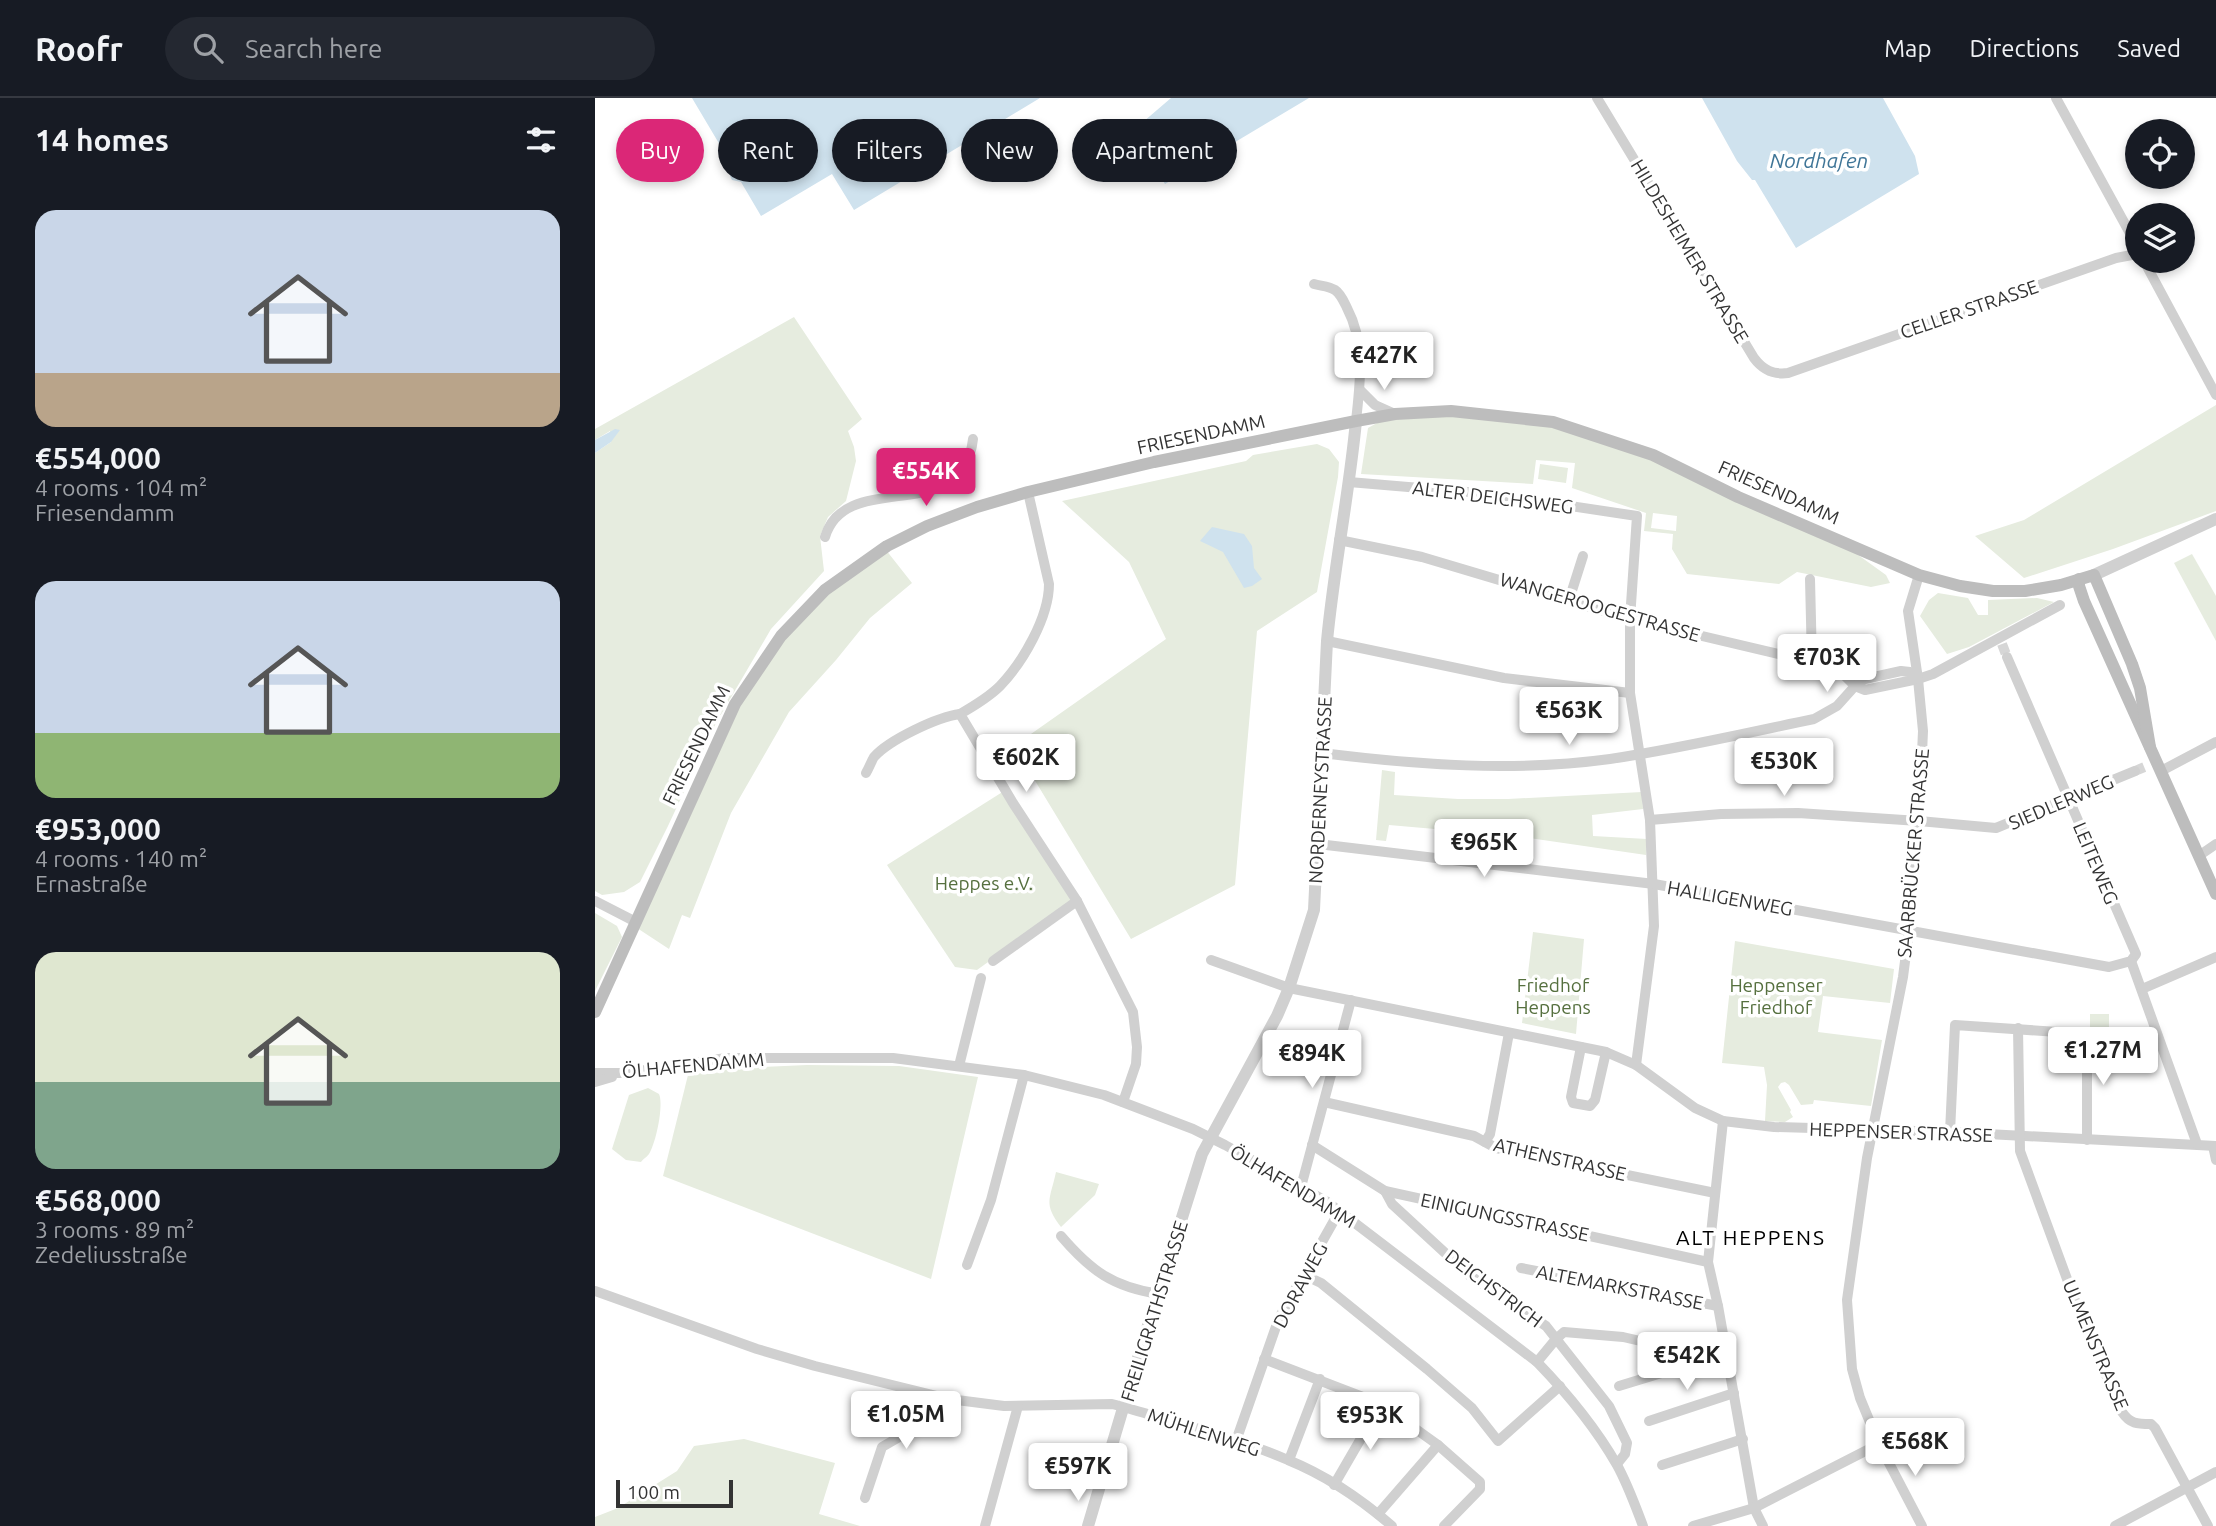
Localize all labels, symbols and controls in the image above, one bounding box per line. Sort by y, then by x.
search box [165,17,655,80]
icon: search [189,29,227,67]
text: Roofr [35,30,123,67]
text: Search here [245,34,382,63]
text: Map [1884,35,1931,62]
text: Directions [1969,35,2079,62]
text: Saved [2117,35,2181,62]
chip: Buy [616,119,704,182]
chip: Rent [718,119,818,182]
chip: Filters [832,119,947,182]
chip: New [961,119,1058,182]
chip: Apartment [1072,119,1237,182]
map controls [2125,119,2195,273]
button: locate [2125,119,2195,189]
icon: filters [522,121,560,159]
text: 14 homes [35,123,169,157]
water label: Nordhafen [1770,148,1868,172]
street label: HILDESHEIMER STRASSE [1626,155,1754,347]
button: layers [2125,203,2195,273]
icon: home [235,256,361,382]
street label: CELLER STRASSE [1897,275,2041,343]
pin: €427K [1335,332,1433,392]
text: €427K [1350,342,1418,367]
street label: FRIESENDAMM [1135,410,1267,458]
text: €554,000 [35,441,161,475]
pin: €554K [877,448,975,508]
street label: FRIESENDAMM [1715,455,1843,529]
text: €554K [892,458,960,483]
text: 4 rooms · 104 m² [35,475,207,500]
street label: ALTER DEICHSWEG [1411,476,1575,518]
text: Friesendamm [35,500,175,525]
street label: WANGEROOGESTRASSE [1497,568,1703,646]
icon: home [235,627,361,753]
pin: €703K [1778,634,1876,694]
text: €703K [1793,644,1861,669]
street label: FRIESENDAMM [658,682,734,808]
pin: €563K [1520,688,1618,747]
street label: NORDERNEYSTRASSE [1304,696,1336,884]
text: €563K [1535,697,1603,722]
pin: €602K [977,734,1075,794]
pin: €530K [1735,738,1833,798]
text: €602K [992,744,1060,769]
street label: SAARBRÜCKER STRASSE [1893,747,1933,959]
text: €530K [1750,748,1818,773]
street label: SIEDLERWEG [2005,770,2117,834]
text: €953,000 [35,812,161,846]
street label: LEITEWEG [2069,819,2123,907]
pin: €965K [1435,820,1533,879]
text: €965K [1450,829,1518,854]
text: 4 rooms · 140 m² [35,846,207,871]
text: Ernastraße [35,871,148,896]
park label: Heppes e.V. [935,872,1033,894]
street label: HALLIGENWEG [1665,876,1795,920]
park label: Friedhof Heppens [1515,974,1591,1018]
park label: Heppenser Friedhof [1729,974,1823,1018]
icon: home [235,998,361,1124]
pin: €1.27M [2046,1028,2160,1087]
pin: €894K [1263,1030,1361,1090]
text: €1.27M [2064,1037,2142,1062]
text: €894K [1278,1040,1346,1065]
street label: ÖLHAFENDAMM [621,1048,765,1082]
street label: HEPPENSER STRASSE [1809,1118,1993,1146]
street label: ATHENSTRASSE [1492,1133,1628,1185]
street label: ÖLHAFENDAMM [1226,1140,1360,1232]
text: €568,000 [35,1183,161,1217]
street label: EINIGUNGSSTRASSE [1419,1188,1591,1246]
text: 3 rooms · 89 m² [35,1217,194,1242]
street label: FREILIGRATHSTRASSE [1116,1218,1192,1404]
district label: ALT HEPPENS [1676,1225,1826,1249]
street label: DORAWEG [1268,1239,1332,1331]
text: Zedeliusstraße [35,1242,188,1267]
street label: DEICHSTRICH [1441,1244,1547,1332]
street label: ALTEMARKSTRASSE [1535,1260,1705,1314]
street label: ULMENSTRASSE [2059,1277,2133,1413]
pin: €542K [1638,1332,1736,1392]
text: €542K [1653,1342,1721,1367]
pin: €1.05M [849,1392,963,1451]
pin: €953K [1321,1392,1419,1452]
text: €1.05M [867,1401,945,1426]
text: €953K [1336,1402,1404,1427]
street label: MÜHLENWEG [1145,1403,1263,1461]
pin: €568K [1866,1418,1964,1478]
text: €568K [1881,1428,1949,1453]
pin: €597K [1029,1444,1127,1503]
text: €597K [1044,1453,1112,1478]
scale bar [616,1477,733,1509]
text: 100 m [627,1481,680,1503]

